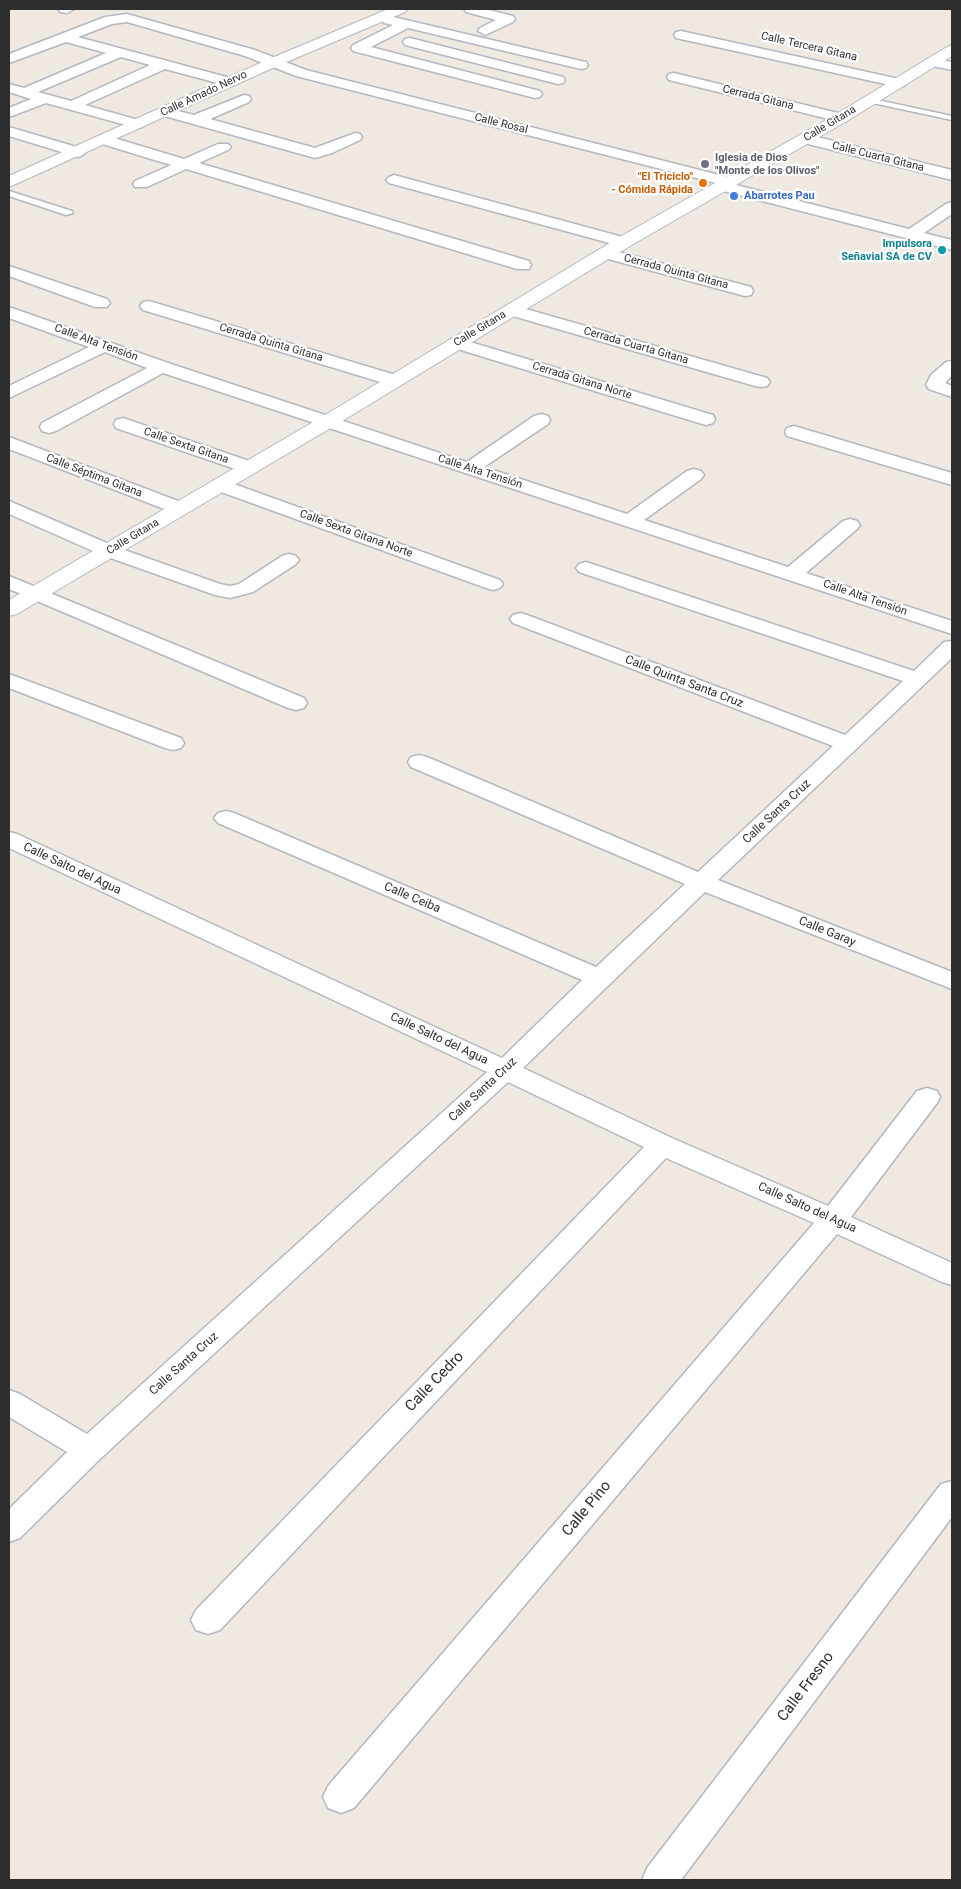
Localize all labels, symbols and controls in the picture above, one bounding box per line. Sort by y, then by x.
street label: Calle Tercera Gitana [760,30,858,64]
street label: Calle Amado Nervo [159,68,249,120]
street label: Cerrada Gitana [721,83,795,113]
street label: Calle Gitana [801,103,859,145]
street label: Calle Rosal [473,111,529,137]
street label: Calle Cuarta Gitana [831,139,925,175]
place label: Iglesia de Dios "Monte de los Olivos" [715,151,820,177]
marker: Iglesia de Dios "Monte de los Olivos" [699,158,711,170]
place label: "El Triciclo" - Cómida Rápida [611,170,693,196]
marker: "El Triciclo" - Cómida Rápida [697,177,709,189]
place label: Abarrotes Pau [744,189,815,203]
marker: Abarrotes Pau [728,190,740,202]
place label: Impulsora Señavial SA de CV [841,237,932,263]
marker: Impulsora Señavial SA de CV [936,244,948,256]
street label: Cerrada Quinta Gitana [622,252,730,292]
street label: Calle Gitana [451,308,509,350]
street label: Cerrada Quinta Gitana [218,321,324,365]
street label: Calle Alta Tensión [52,322,140,364]
street label: Cerrada Cuarta Gitana [582,325,690,367]
street label: Cerrada Gitana Norte [531,360,633,402]
street label: Calle Sexta Gitana [142,425,230,467]
street label: Calle Séptima Gitana [44,452,144,500]
street label: Calle Alta Tensión [436,452,524,492]
street label: Calle Sexta Gitana Norte [298,507,414,561]
street label: Calle Gitana [104,516,162,558]
street label: Calle Alta Tensión [821,577,909,619]
street label: Calle Quinta Santa Cruz [623,653,745,711]
street label: Calle Santa Cruz [740,777,814,847]
street label: Calle Salto del Agua [21,840,123,898]
street label: Calle Ceiba [382,880,442,916]
street label: Calle Garay [796,914,858,950]
street label: Calle Salto del Agua [388,1010,490,1068]
street label: Calle Santa Cruz [446,1055,520,1125]
street label: Calle Salto del Agua [755,1180,859,1236]
street label: Calle Santa Cruz [147,1329,221,1399]
street label: Calle Cedro [402,1348,468,1416]
street label: Calle Pino [559,1478,615,1540]
street label: Calle Fresno [774,1649,838,1725]

